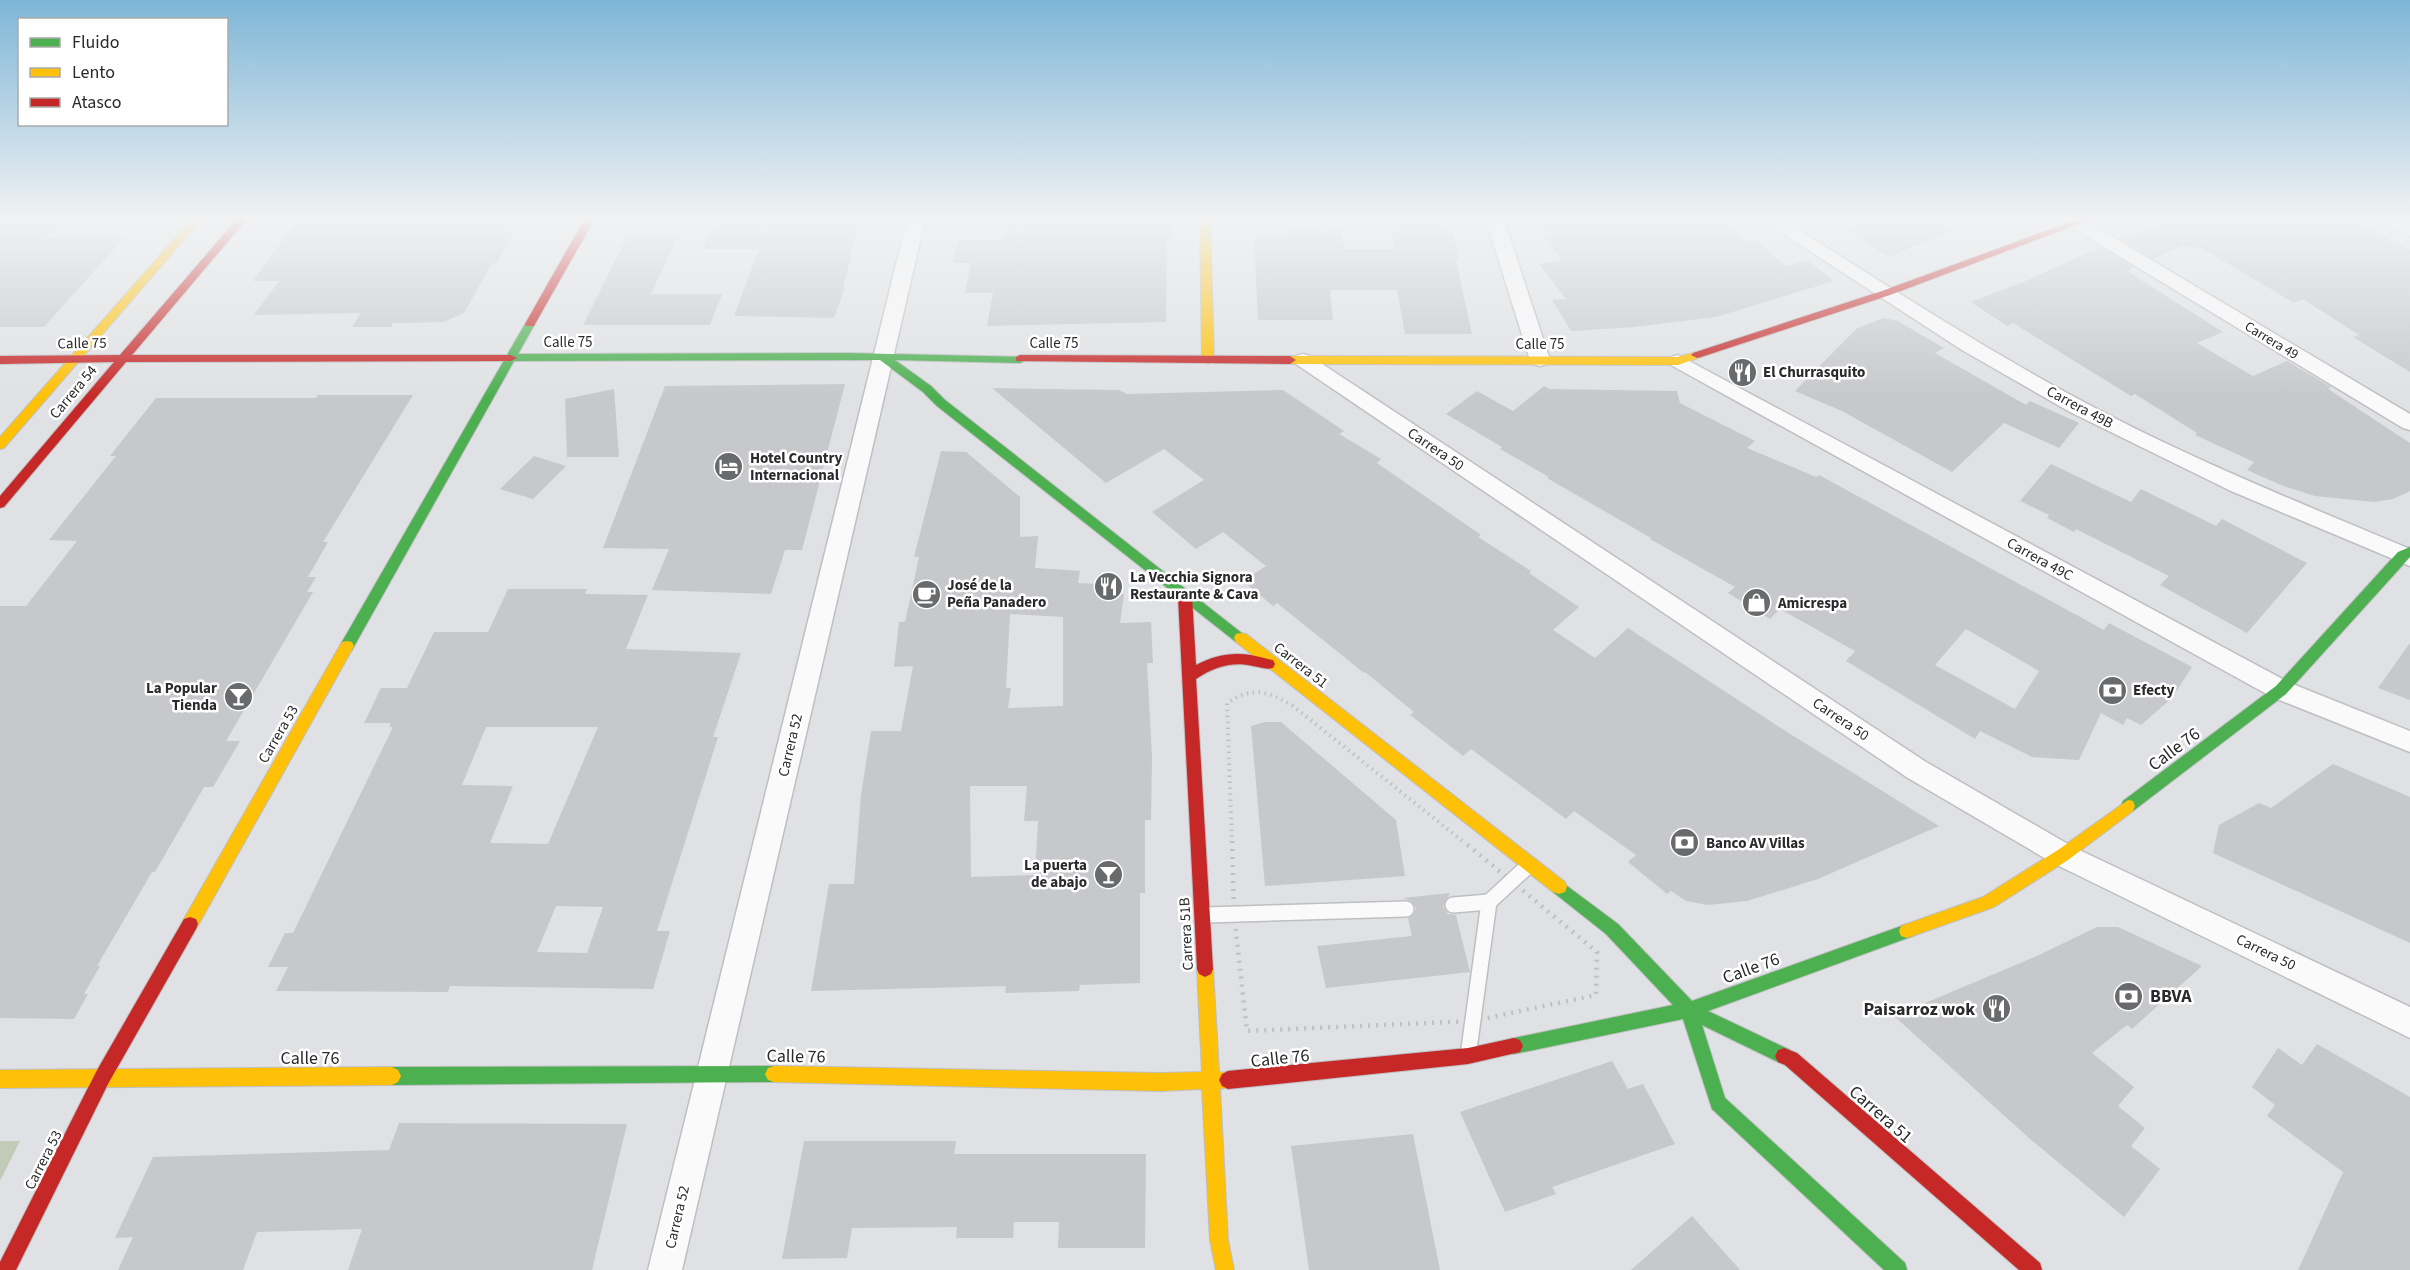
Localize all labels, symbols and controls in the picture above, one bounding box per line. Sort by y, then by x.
legend [18,18,228,126]
text: Fluido [72,30,119,55]
text: Lento [72,60,115,85]
text: Atasco [72,90,121,115]
street label: Carrera 49 [2241,317,2302,365]
street label: Calle 75 [543,332,593,353]
street label: Calle 75 [57,333,107,354]
street label: Calle 75 [1029,333,1079,354]
street label: Calle 75 [1515,334,1565,355]
restaurant icon: El Churrasquito [1726,356,1758,388]
street label: Carrera 54 [45,361,102,424]
place label: El Churrasquito [1763,362,1865,383]
street label: Carrera 49B [2043,381,2117,434]
street label: Carrera 50 [1403,423,1468,476]
place label: Hotel Country Internacional [750,448,843,486]
hotel icon: Hotel Country Internacional [713,451,745,483]
street label: Carrera 49C [2003,533,2077,586]
place label: La Vecchia Signora Restaurante & Cava [1130,567,1258,605]
restaurant icon: La Vecchia Signora Restaurante & Cava [1093,570,1125,602]
place label: José de la Peña Panadero [947,575,1046,613]
cafe icon: José de la Peña Panadero [910,578,942,610]
shop icon: Amicrespa [1741,587,1773,619]
place label: Amicrespa [1777,593,1847,614]
street label: Carrera 51 [1269,637,1332,693]
bank icon: Efecty [2096,674,2128,706]
place label: La Popular Tienda [146,678,217,716]
place label: Efecty [2133,680,2175,701]
bar icon: La Popular Tienda [222,681,254,713]
street label: Carrera 50 [1808,693,1873,746]
street label: Carrera 53 [253,701,304,767]
street label: Carrera 52 [773,711,808,779]
street label: Calle 76 [2143,722,2205,777]
bank icon: Banco AV Villas [1669,827,1701,859]
place label: Banco AV Villas [1706,833,1805,854]
place label: La puerta de abajo [1024,855,1087,893]
bar icon: La puerta de abajo [1092,858,1124,890]
street label: Carrera 51B [1174,897,1199,971]
street label: Carrera 50 [2232,929,2299,976]
street label: Calle 76 [1719,947,1783,990]
bank icon: BBVA [2113,980,2145,1012]
place label: BBVA [2150,984,2192,1009]
restaurant icon: Paisarroz wok [1980,993,2012,1025]
place label: Paisarroz wok [1864,997,1975,1022]
street label: Calle 76 [766,1043,826,1070]
street label: Calle 76 [1249,1043,1311,1074]
street label: Calle 76 [281,1046,340,1071]
street label: Carrera 51 [1843,1080,1918,1149]
street label: Carrera 53 [20,1127,67,1194]
street label: Carrera 52 [660,1183,695,1251]

